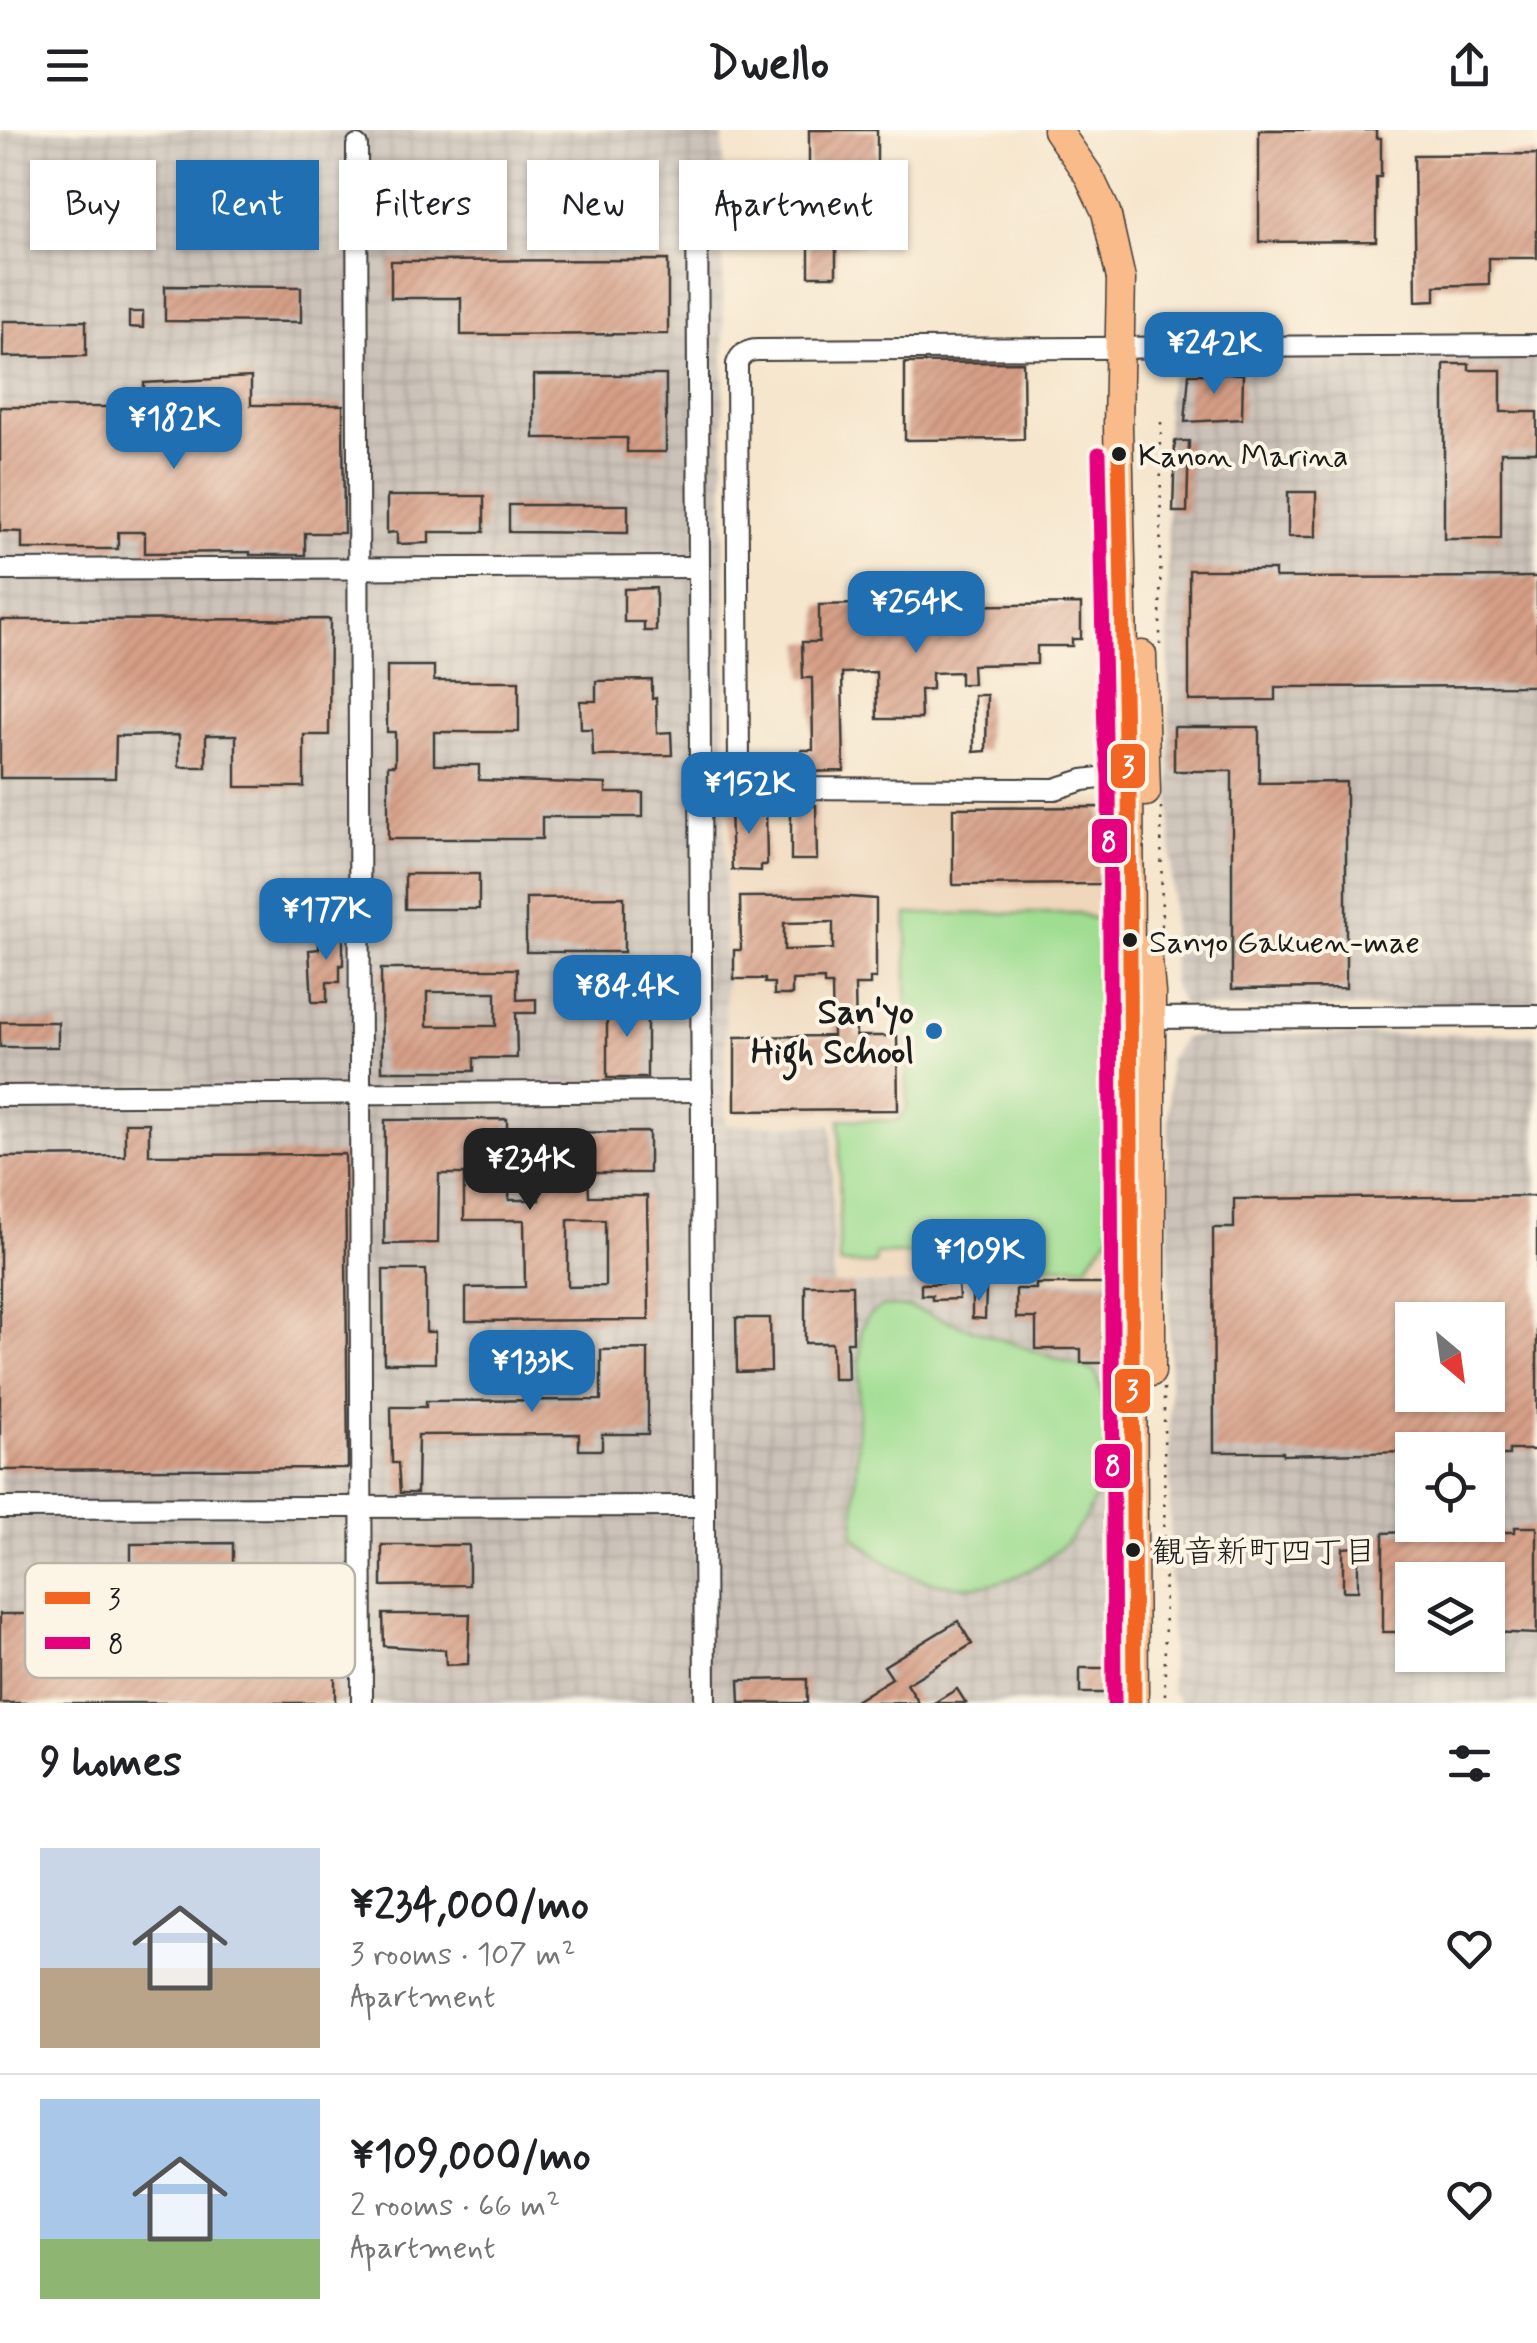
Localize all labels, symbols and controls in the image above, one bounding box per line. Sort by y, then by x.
text: Dwello [708,36,829,95]
icon: menu [40,38,95,93]
icon: share [1442,38,1497,93]
chip: Buy [30,160,156,250]
chip: Rent [176,160,319,250]
chip: Filters [339,160,507,250]
chip: New [527,160,659,250]
chip: Apartment [679,160,908,250]
pin: ¥242K [1144,312,1284,397]
text: ¥242K [1166,323,1262,365]
pin: ¥182K [104,387,244,472]
text: ¥182K [128,398,220,440]
place label: Kanon Marina [1138,436,1348,478]
marker: Kanon Marina [1109,444,1129,464]
pin: ¥254K [846,571,986,656]
text: ¥254K [870,582,962,624]
line badge: 3 [1109,742,1147,790]
text: 3 [1122,750,1135,787]
pin: ¥152K [679,752,819,837]
text: ¥152K [703,763,795,805]
line badge: 8 [1090,817,1129,865]
text: 8 [1101,825,1117,862]
pin: ¥177K [256,878,396,963]
text: ¥177K [281,889,371,931]
place label: Sanyo Gakuen-mae [1149,922,1420,964]
marker: Sanyo Gakuen-mae [1120,930,1140,950]
pin: ¥84.4K [546,955,708,1040]
text: ¥84.4K [575,966,679,1008]
place label: San'yo High School [751,990,914,1081]
marker: San'yo High School [923,1020,945,1042]
pin: ¥234K [460,1128,600,1213]
text: ¥234K [485,1139,575,1181]
pin: ¥109K [909,1219,1049,1304]
text: ¥109K [934,1230,1024,1272]
north arrow [1395,1302,1505,1412]
map controls [1395,1302,1505,1672]
pin: ¥133K [462,1330,602,1415]
text: ¥133K [491,1341,573,1383]
line badge: 3 [1113,1367,1152,1415]
text: 3 [1126,1374,1139,1411]
button: locate [1395,1432,1505,1542]
line badge: 8 [1093,1442,1132,1490]
text: 8 [1105,1449,1121,1486]
place label: 観音新町四丁目 [1152,1532,1376,1574]
marker: 観音新町四丁目 [1123,1540,1143,1560]
button: layers [1395,1562,1505,1672]
legend [25,1563,355,1678]
text: 3 [108,1582,121,1619]
text: 8 [108,1627,124,1664]
text: 9 homes [40,1736,182,1791]
icon: filters [1442,1736,1497,1791]
text: ¥234,000/mo [350,1879,589,1934]
icon: home [120,1888,240,2008]
icon: heart [1442,1921,1497,1976]
text: 3 rooms · 107 m² [350,1934,575,1976]
text: Apartment [350,1976,495,2018]
text: ¥109,000/mo [350,2130,591,2185]
icon: home [120,2139,240,2259]
icon: heart [1442,2172,1497,2227]
text: 2 rooms · 66 m² [350,2185,560,2227]
text: Apartment [350,2227,495,2269]

